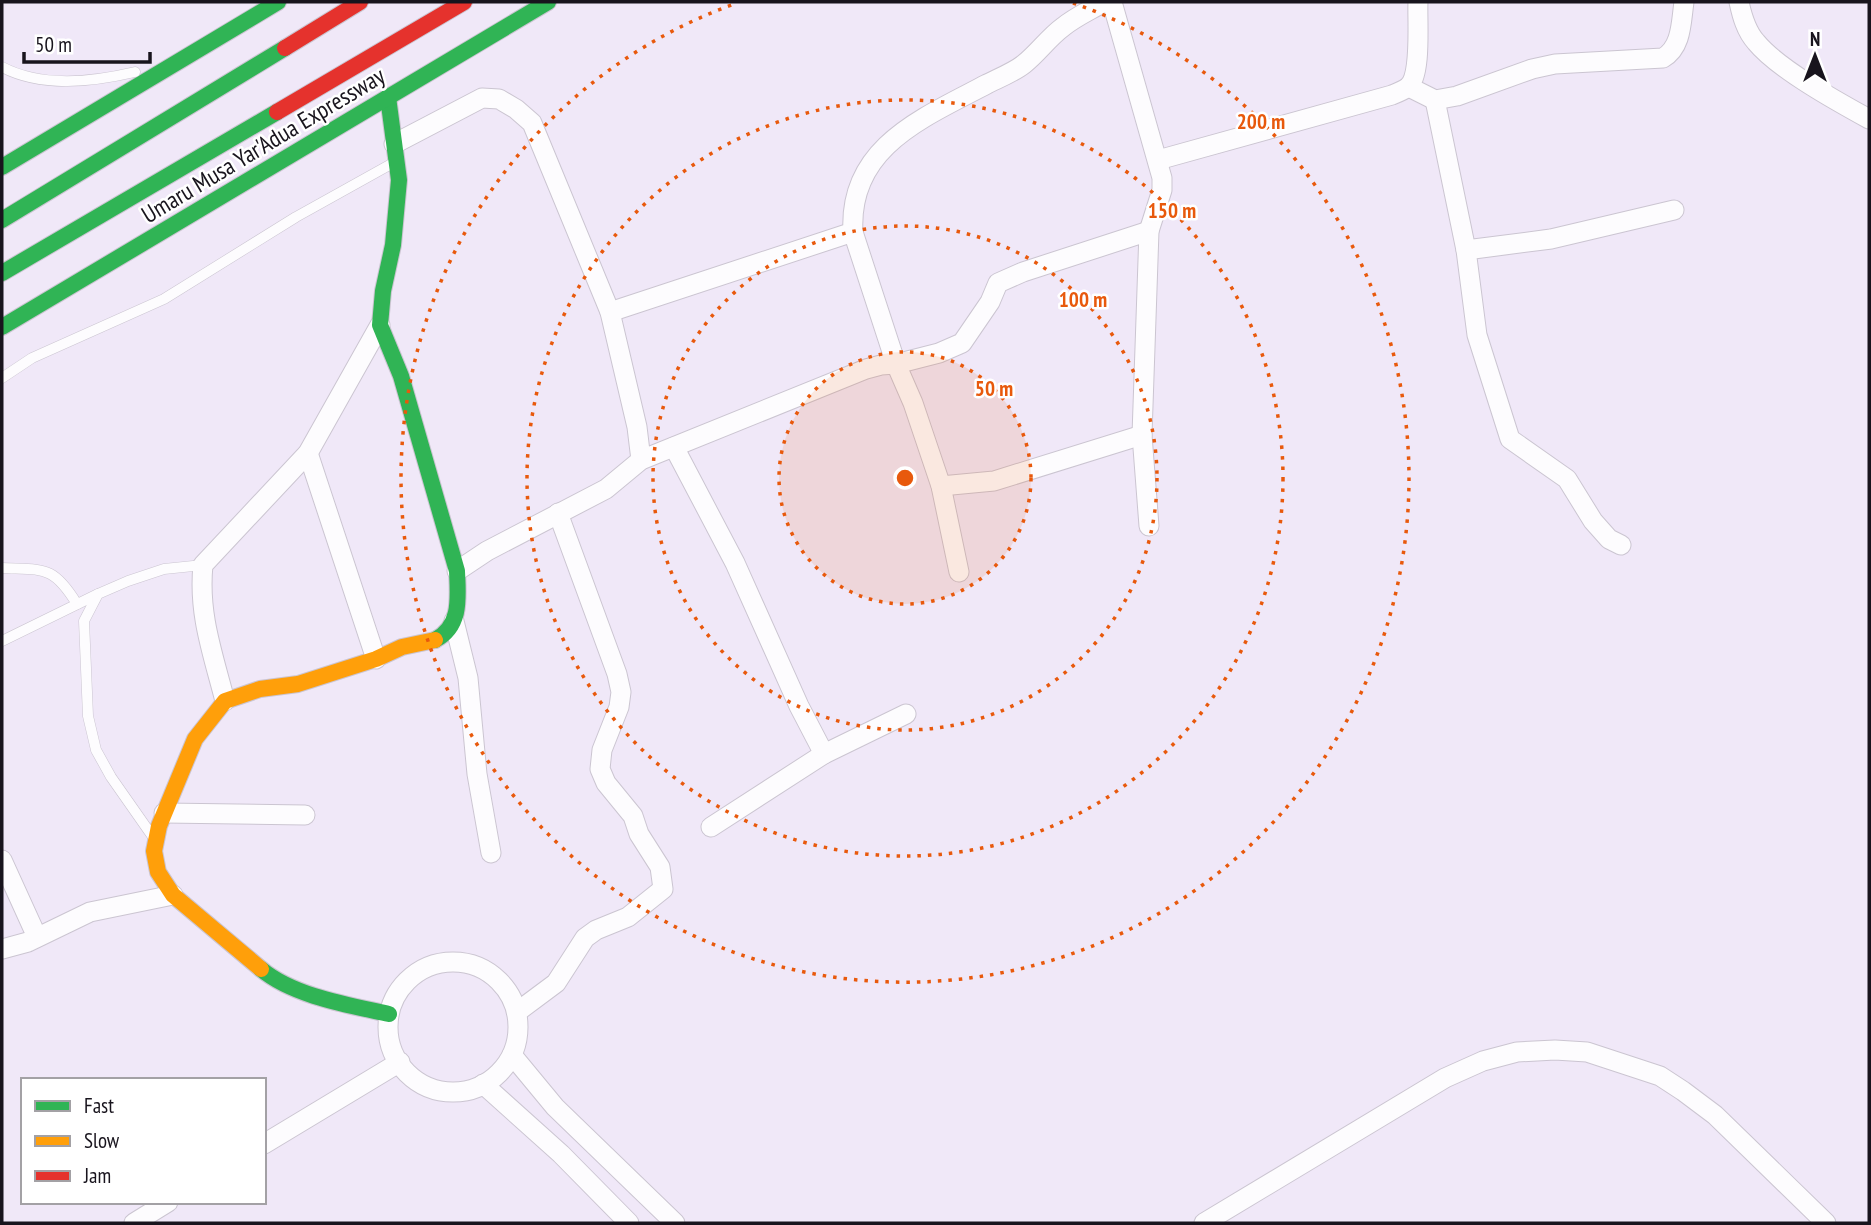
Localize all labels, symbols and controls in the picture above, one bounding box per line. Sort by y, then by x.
scale bar [24,21,150,65]
north arrow [1780,21,1850,91]
text: N [1810,27,1820,51]
text: 50 m [35,31,72,58]
street label: Umaru Musa Yar'Adua Expressway [136,60,390,230]
text: 200 m [1237,108,1285,135]
text: 150 m [1148,197,1196,224]
text: 100 m [1059,286,1107,313]
text: 50 m [975,375,1013,402]
centre of rings [893,466,917,490]
legend [21,1078,266,1204]
text: Fast [84,1092,114,1119]
text: Slow [84,1127,120,1154]
text: Jam [83,1162,111,1189]

